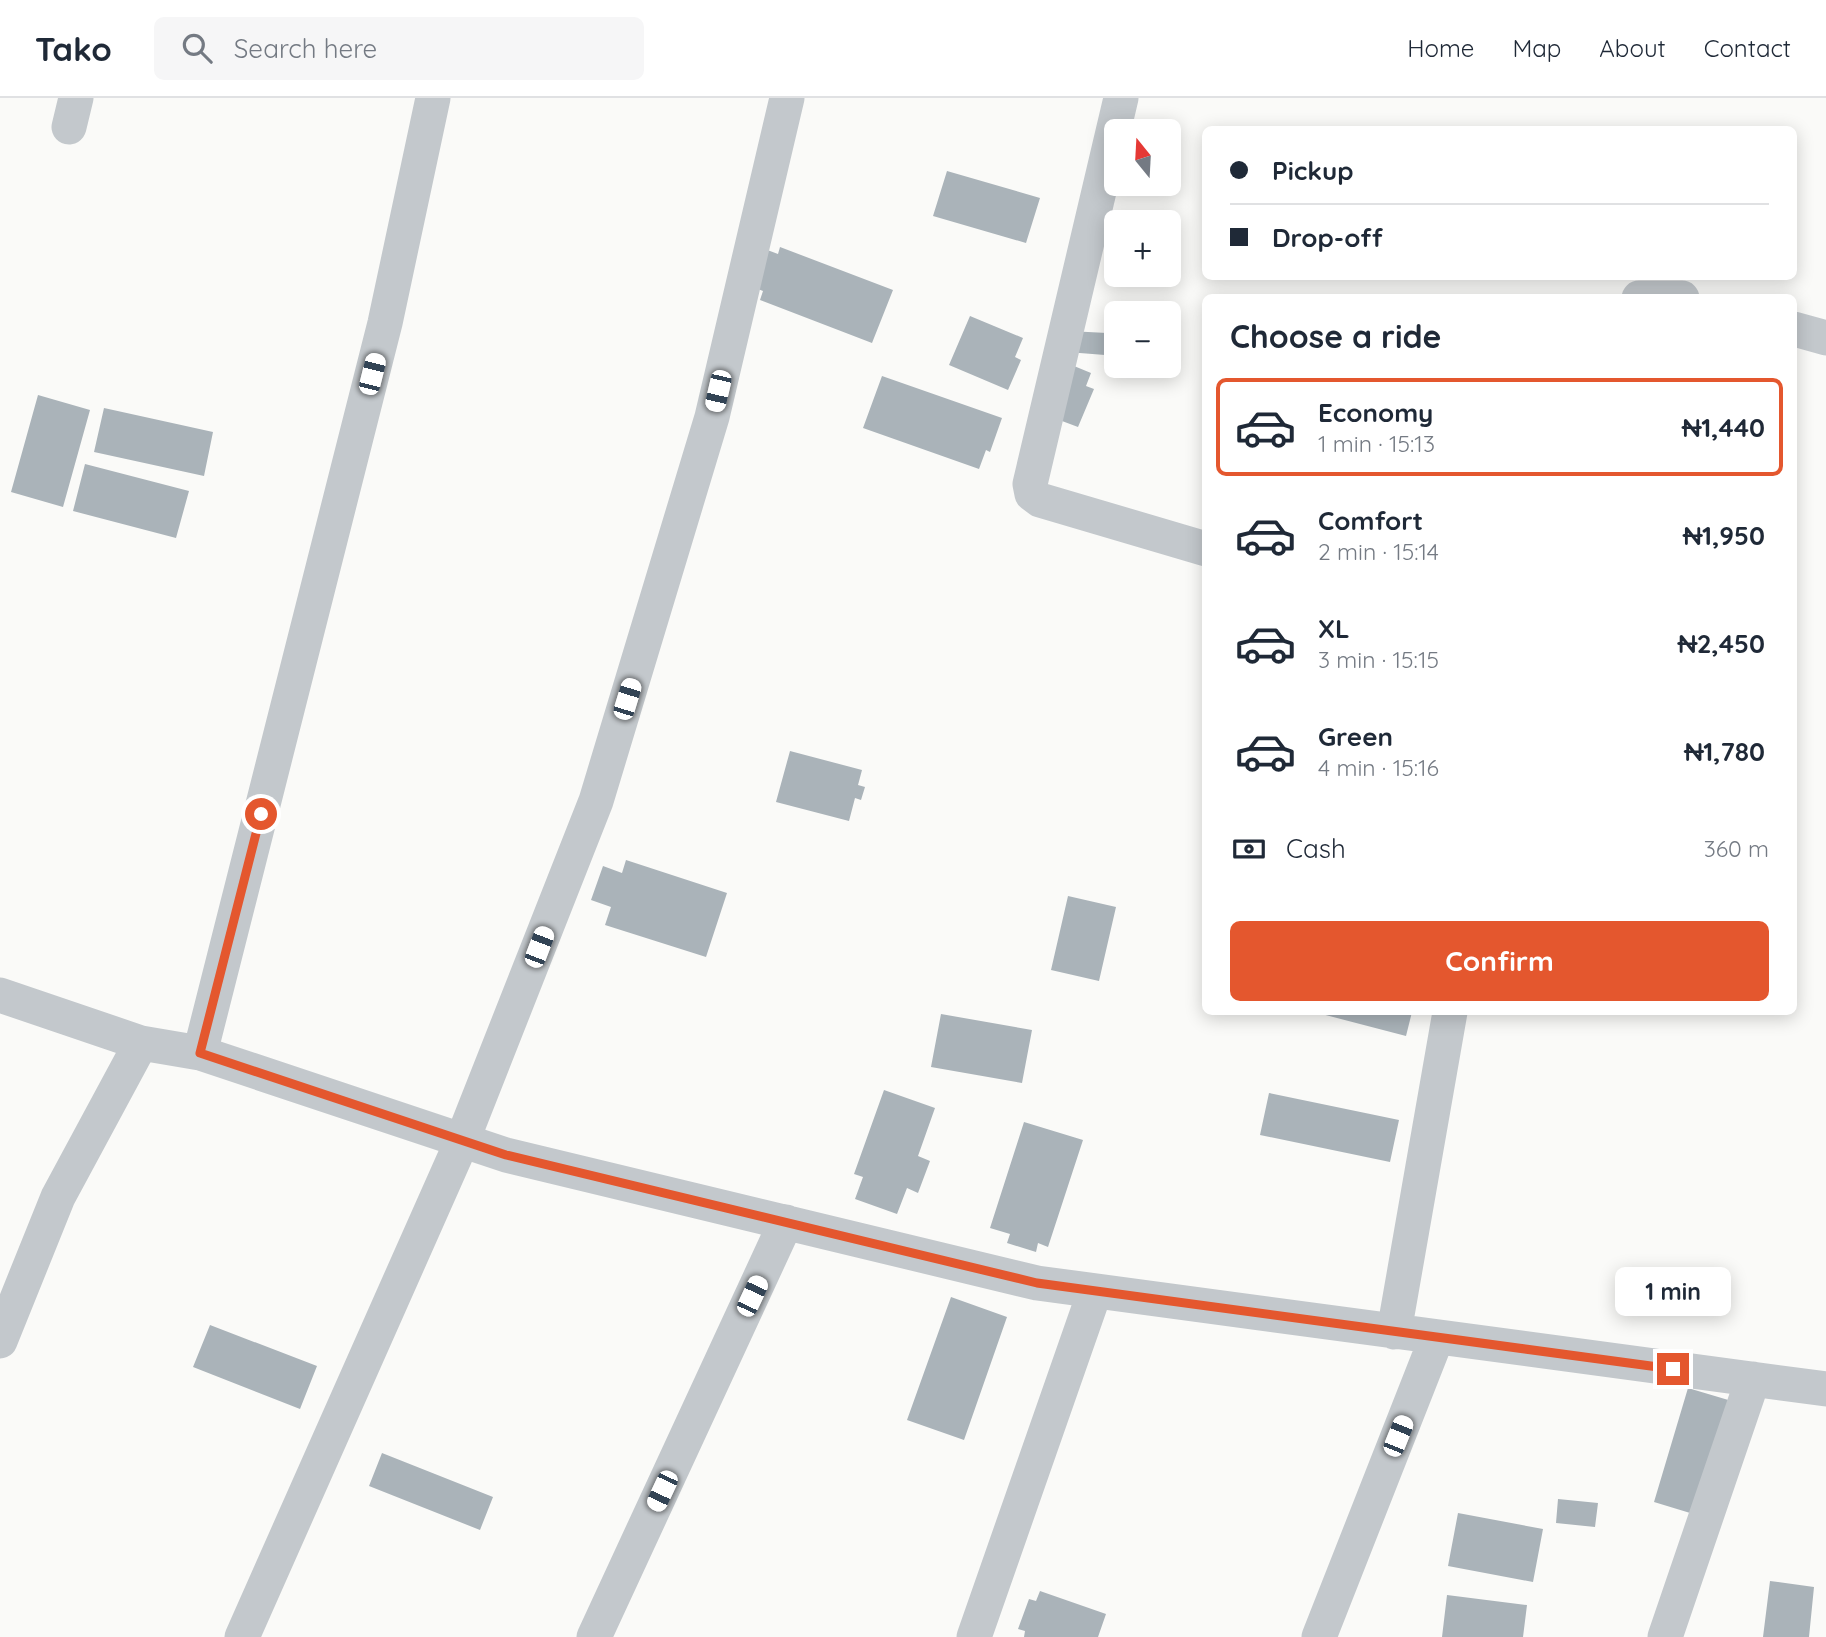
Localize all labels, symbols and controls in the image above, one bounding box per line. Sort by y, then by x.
search box [154,17,644,80]
text: Tako [35,28,112,69]
icon: search [178,29,216,67]
text: Search here [234,32,377,65]
text: Home [1407,33,1474,63]
text: Map [1512,33,1561,63]
text: About [1599,33,1666,63]
text: Contact [1704,33,1791,63]
north arrow [1104,119,1181,196]
map controls [1104,119,1181,378]
text: Pickup [1272,154,1354,187]
button: + [1104,210,1181,287]
text: Drop-off [1272,221,1383,254]
button: − [1104,301,1181,378]
text: Choose a ride [1230,316,1442,356]
car [357,351,388,397]
car [704,368,733,414]
icon: car [1234,396,1297,459]
text: Economy [1318,396,1433,429]
text: ₦1,440 [1682,411,1765,444]
text: 1 min · 15:13 [1318,429,1435,458]
icon: car [1234,504,1297,567]
text: Comfort [1318,504,1423,537]
text: ₦1,950 [1683,519,1765,552]
text: 2 min · 15:14 [1318,537,1439,566]
icon: car [1234,612,1297,675]
text: XL [1318,612,1350,645]
text: ₦2,450 [1678,627,1765,660]
text: 3 min · 15:15 [1318,645,1439,674]
car [611,676,644,722]
icon: car [1234,720,1297,783]
text: Green [1318,720,1393,753]
text: ₦1,780 [1684,735,1765,768]
text: 4 min · 15:16 [1318,753,1439,782]
route start [245,798,277,830]
icon: cash [1230,830,1268,868]
text: Cash [1286,832,1346,865]
text: 360 m [1704,834,1769,863]
button: Confirm [1230,921,1769,1001]
car [522,924,557,970]
callout: 1 min [1615,1268,1731,1316]
car [734,1273,771,1319]
text: 1 min [1645,1277,1701,1306]
route end [1657,1353,1689,1385]
car [1381,1413,1416,1459]
car [644,1468,681,1514]

